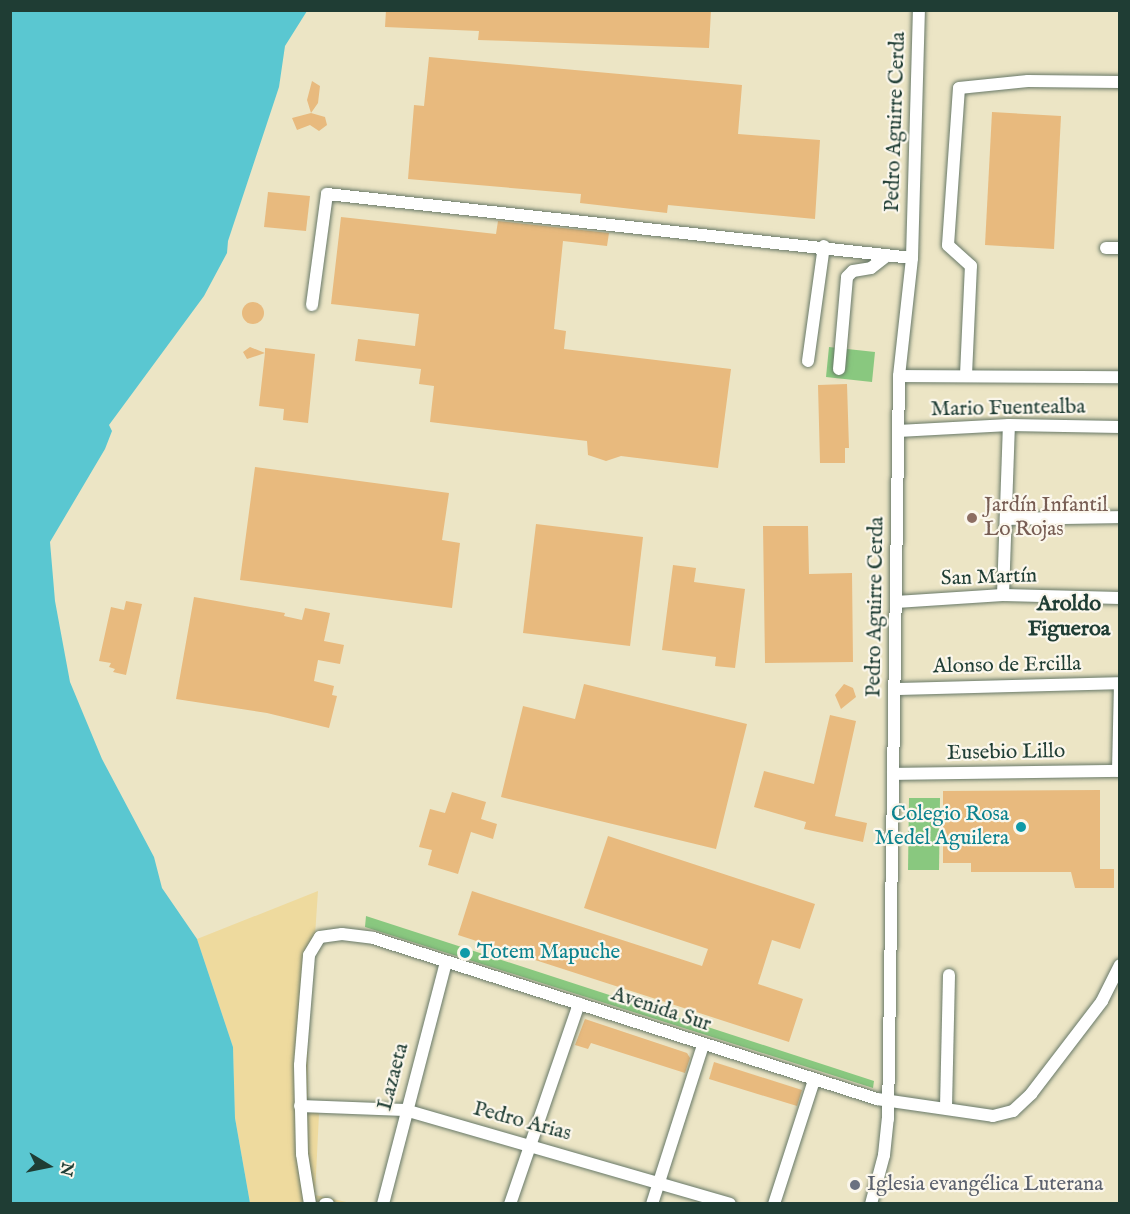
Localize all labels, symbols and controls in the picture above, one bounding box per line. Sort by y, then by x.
street label: Pedro Aguirre Cerda [880,31,912,213]
street label: Mario Fuentealba [930,395,1086,423]
place label: Jardín Infantil Lo Rojas [984,493,1108,543]
marker: Jardín Infantil Lo Rojas [965,511,979,525]
street label: Pedro Aguirre Cerda [862,516,890,698]
street label: San Martín [941,564,1037,592]
district label: Aroldo Figueroa [1028,591,1110,642]
street label: Alonso de Ercilla [933,652,1081,680]
street label: Eusebio Lillo [947,739,1065,767]
place label: Colegio Rosa Medel Aguilera [874,802,1009,852]
marker: Colegio Rosa Medel Aguilera [1014,820,1028,834]
place label: Totem Mapuche [477,940,620,966]
marker: Totem Mapuche [458,946,472,960]
street label: Avenida Sur [608,982,714,1038]
street label: Lazaeta [373,1041,415,1113]
street label: Pedro Arias [470,1097,574,1147]
north arrow [18,1136,78,1196]
text: N [55,1161,77,1178]
place label: Iglesia evangélica Luterana [867,1172,1103,1198]
marker: Iglesia evangélica Luterana [848,1178,862,1192]

